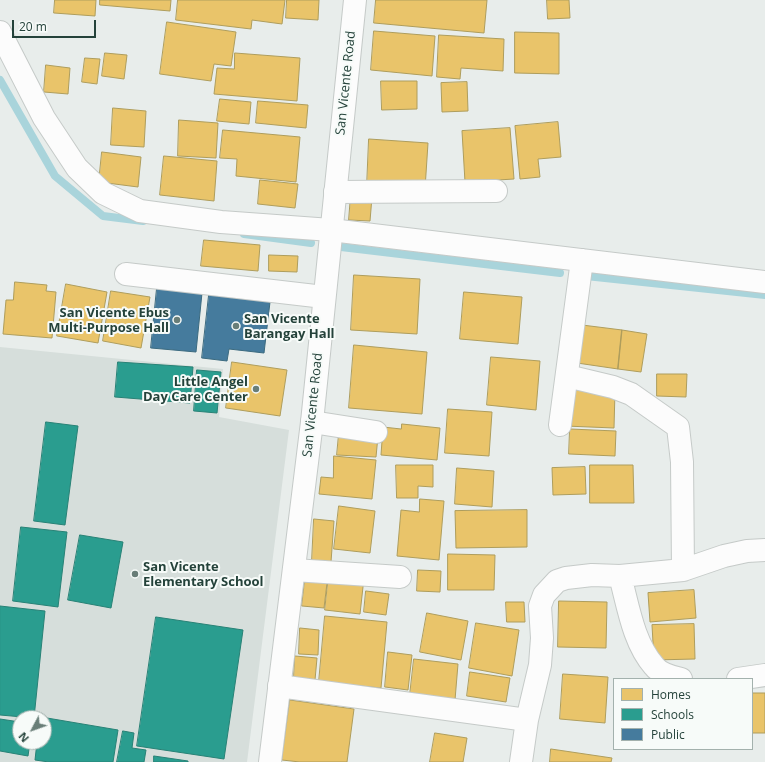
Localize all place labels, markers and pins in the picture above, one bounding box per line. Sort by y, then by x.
place label: San Vicente Ebus Multi-Purpose Hall [48,305,169,336]
place label: San Vicente Barangay Hall [244,311,335,342]
marker: San Vicente Ebus Multi-Purpose Hall [172,315,182,325]
marker: San Vicente Barangay Hall [231,321,241,331]
place label: Little Angel Day Care Center [143,374,248,405]
marker: Little Angel Day Care Center [251,384,261,394]
place label: San Vicente Elementary School [143,559,264,590]
marker: San Vicente Elementary School [130,569,140,579]

